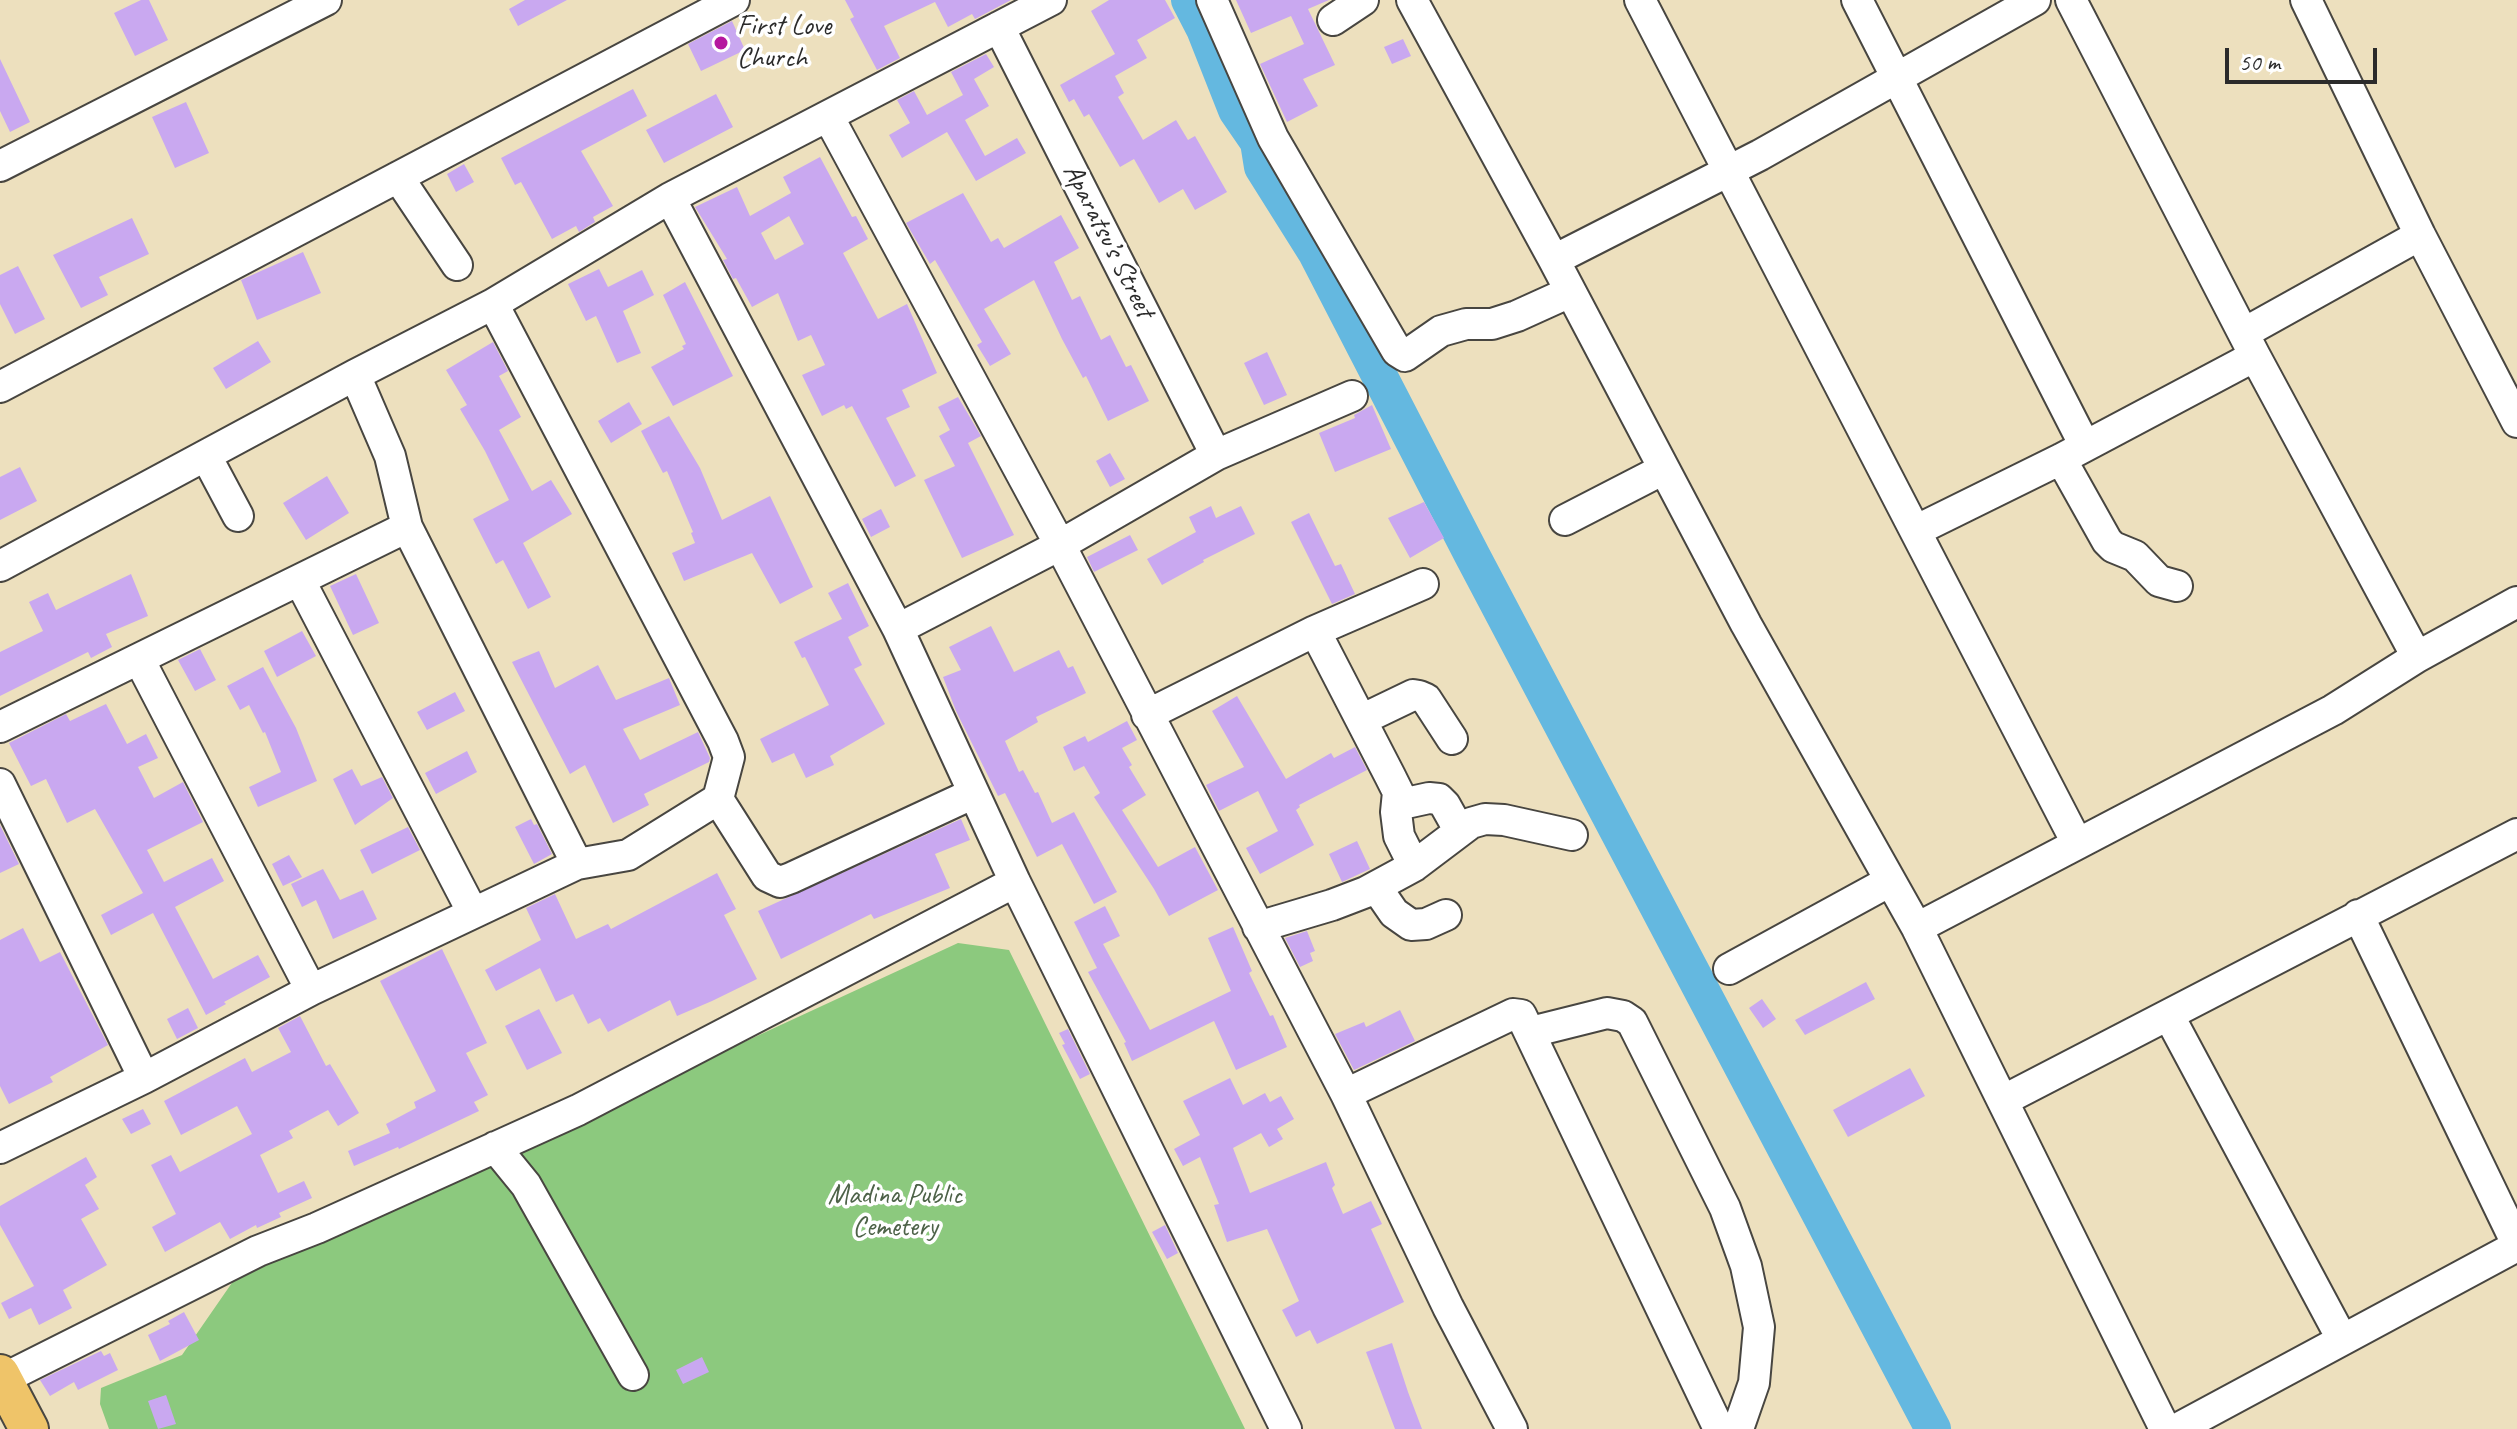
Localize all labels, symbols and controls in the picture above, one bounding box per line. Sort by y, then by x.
place label: First Love Church [737,10,831,76]
scale bar [2229,32,2381,82]
marker: First Love Church [712,34,730,52]
text: 50 m [2239,47,2280,77]
street label: Aparatsu’s Street [1055,159,1161,323]
park label: Madina Public Cemetery [828,1179,962,1245]

